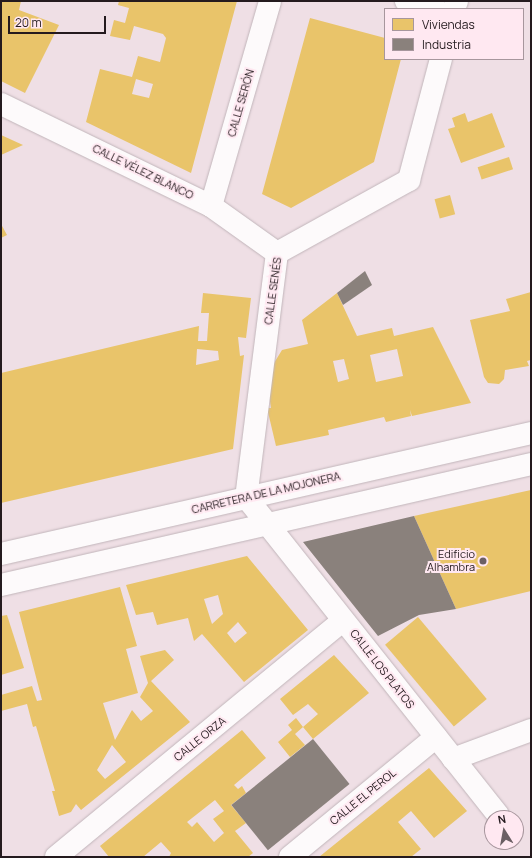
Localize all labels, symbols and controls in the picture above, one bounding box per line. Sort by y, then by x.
scale bar [10,8,108,34]
legend [384,8,524,60]
text: 20 m [15,14,42,31]
text: Viviendas [422,16,475,33]
text: Industria [422,36,471,53]
street label: CALLE SERÓN [225,68,257,138]
street label: CALLE VÉLEZ BLANCO [90,142,196,202]
street label: CALLE SENÉS [262,257,284,325]
street label: CARRETERA DE LA MOJONERA [190,469,342,517]
place label: Edificio Alhambra [427,548,475,574]
marker: Edificio Alhambra [478,556,488,566]
street label: CALLE LOS PLATOS [347,627,417,711]
street label: CALLE ORZA [171,714,229,764]
street label: CALLE EL PEROL [327,766,399,828]
north arrow [484,810,524,850]
text: N [496,811,507,827]

